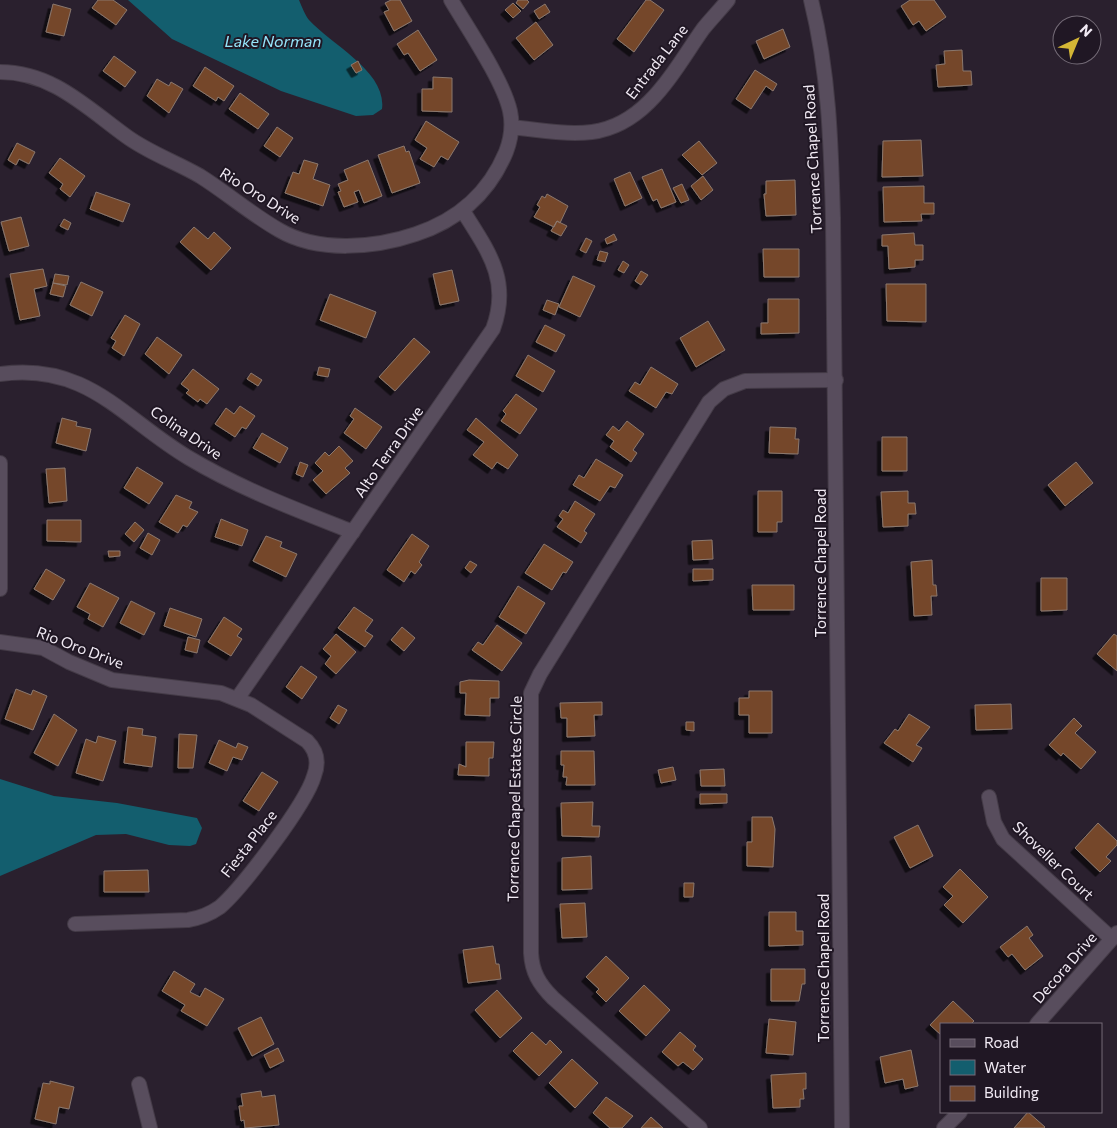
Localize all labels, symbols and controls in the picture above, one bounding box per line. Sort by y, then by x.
north arrow [1052,15,1102,65]
street label: Entrada Lane [622,20,691,102]
text: N [1077,21,1096,40]
water label: Lake Norman [225,31,321,50]
street label: Torrence Chapel Road [799,84,825,234]
street label: Rio Oro Drive [217,163,304,227]
street label: Colina Drive [147,402,226,463]
street label: Alto Terra Drive [350,402,426,500]
street label: Torrence Chapel Road [811,488,829,638]
street label: Rio Oro Drive [34,622,127,672]
street label: Torrence Chapel Estates Circle [503,696,525,902]
street label: Fiesta Place [216,806,280,881]
street label: Shoveller Court [1009,817,1098,903]
street label: Torrence Chapel Road [814,893,832,1043]
street label: Decora Drive [1029,928,1100,1007]
legend [940,1023,1102,1113]
text: Road [984,1033,1019,1051]
text: Water [984,1058,1026,1076]
text: Building [984,1083,1039,1101]

